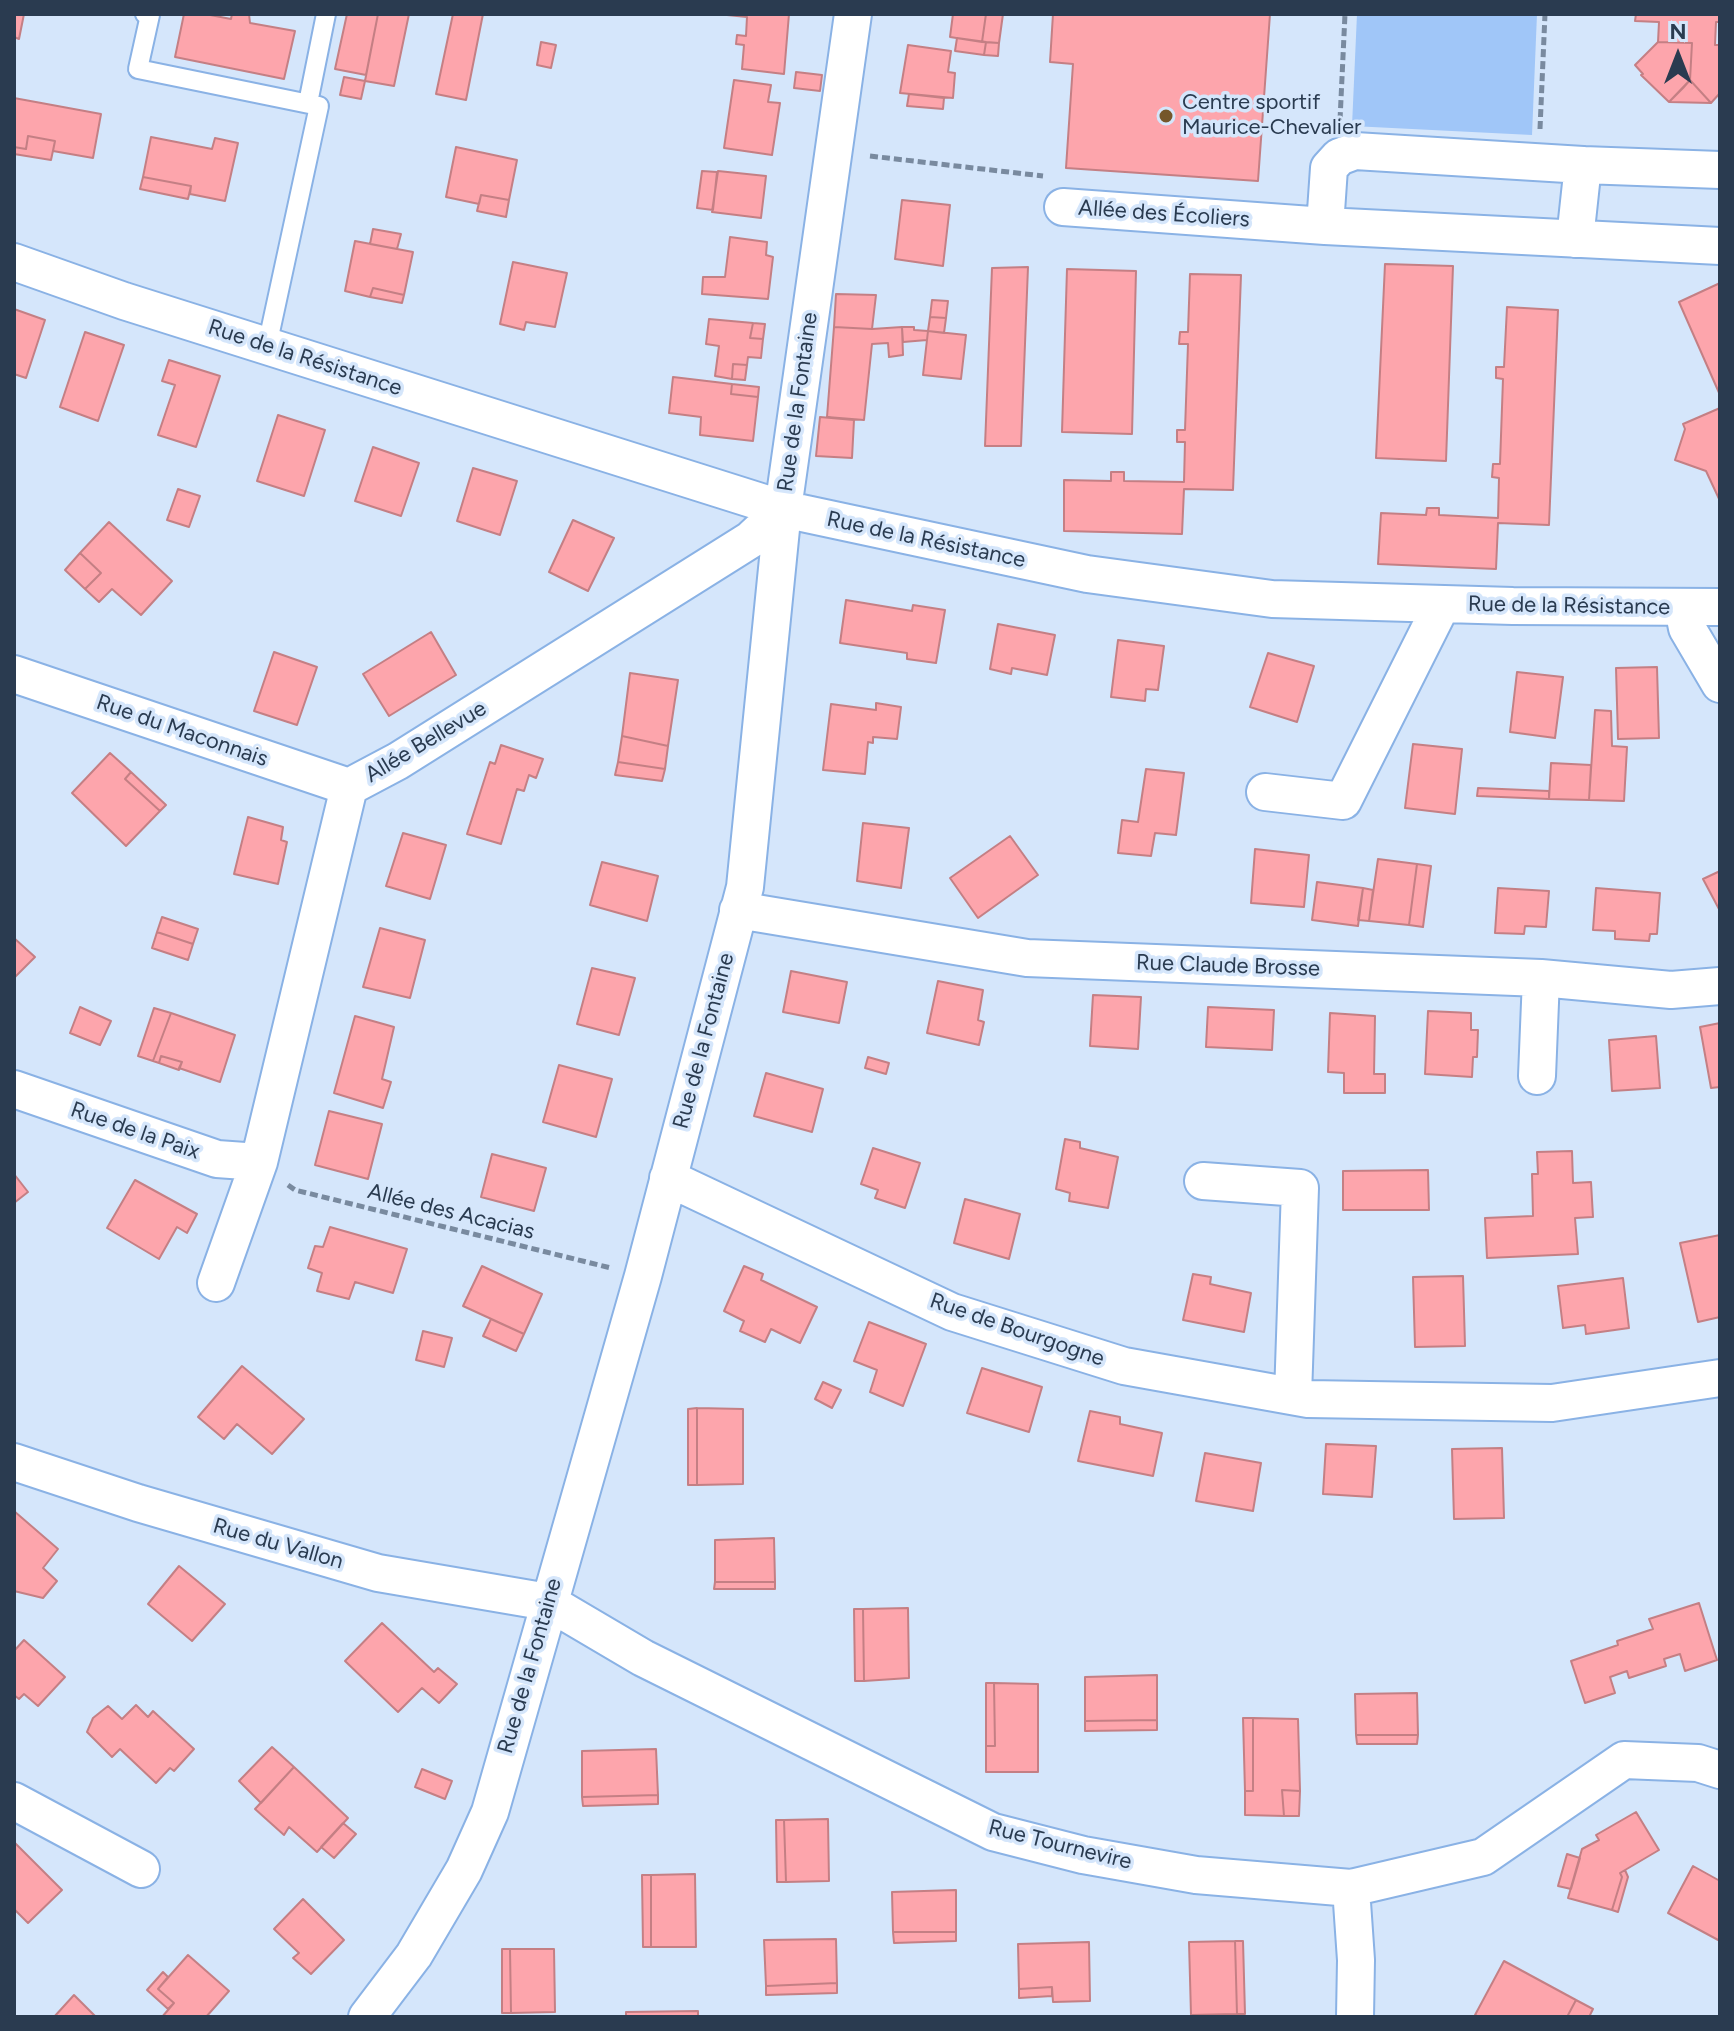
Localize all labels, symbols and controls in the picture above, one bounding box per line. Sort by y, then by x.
north arrow [1638,16,1718,96]
text: N [1669,18,1687,45]
place label: Centre sportif Maurice-Chevalier [1182,90,1361,142]
marker: Centre sportif Maurice-Chevalier [1157,107,1175,125]
street label: Allée des Écoliers [1077,195,1251,233]
street label: Rue de la Fontaine [772,311,824,493]
street label: Rue de la Résistance [205,314,405,402]
street label: Rue de la Résistance [824,506,1028,574]
street label: Rue de la Résistance [1468,591,1670,621]
street label: Rue du Maconnais [93,689,271,773]
street label: Allée Bellevue [361,695,491,789]
street label: Rue de la Fontaine [668,950,740,1132]
street label: Rue Claude Brosse [1136,950,1320,982]
street label: Rue de la Paix [67,1097,203,1165]
street label: Allée des Acacias [365,1179,537,1245]
street label: Rue de Bourgogne [926,1288,1108,1372]
street label: Rue du Vallon [210,1513,346,1575]
street label: Rue de la Fontaine [492,1575,568,1757]
street label: Rue Tournevire [986,1814,1134,1876]

